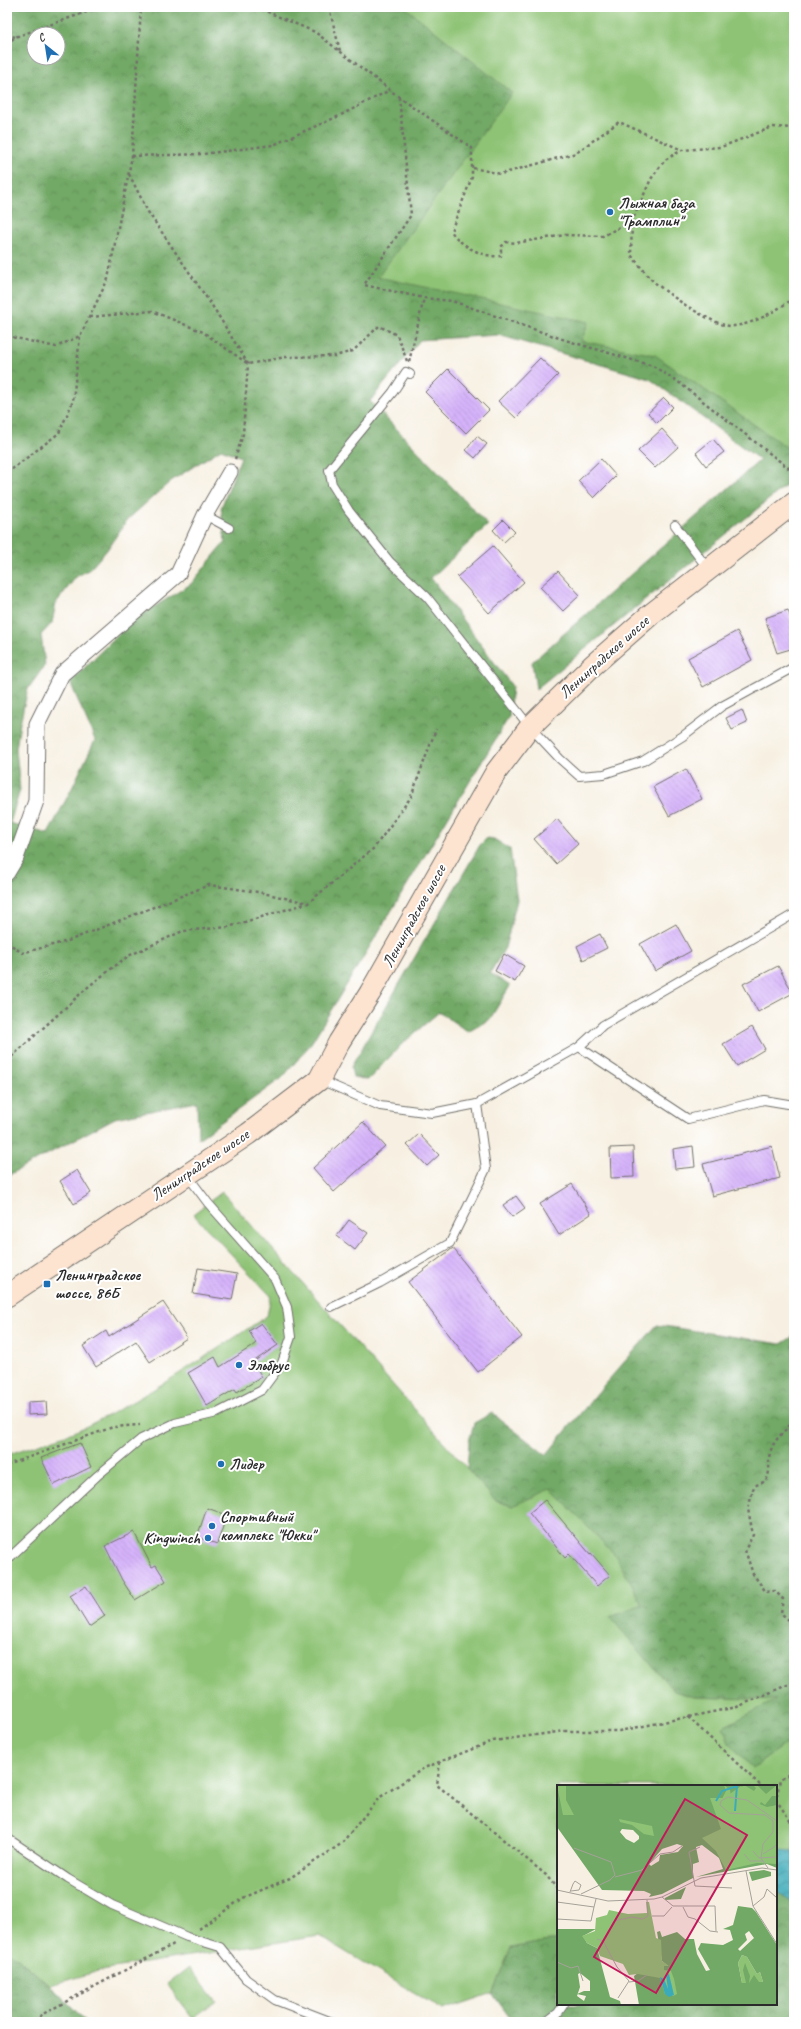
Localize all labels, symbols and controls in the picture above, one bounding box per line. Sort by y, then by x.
north arrow [26,26,66,66]
text: С [35,29,48,45]
place label: Лыжная база "Трамплин" [618,193,696,231]
marker: Лыжная база "Трамплин" [605,207,615,217]
street label: Ленинградское шоссе [555,610,654,703]
street label: Ленинградское шоссе [378,860,451,971]
street label: Ленинградское шоссе [147,1124,254,1205]
place label: Ленинградское шоссе, 86Б [55,1265,142,1303]
marker: Ленинградское шоссе, 86Б [42,1279,52,1289]
place label: Эльбрус [247,1355,290,1375]
marker: Эльбрус [234,1360,244,1370]
place label: Лидер [229,1454,265,1474]
marker: Лидер [216,1459,226,1469]
place label: Спортивный комплекс "Юкки" [220,1507,319,1545]
marker: Спортивный комплекс "Юкки" [207,1521,217,1531]
place label: Kingwinch [143,1528,201,1548]
marker: Kingwinch [203,1533,213,1543]
inset map [557,1785,777,2005]

